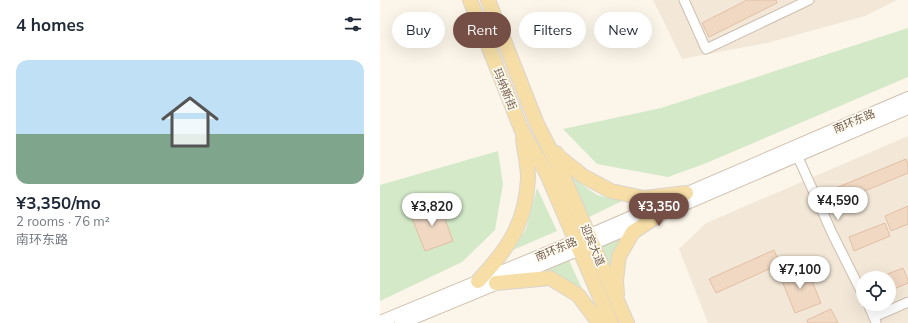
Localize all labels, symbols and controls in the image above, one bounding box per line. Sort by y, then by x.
chip: Buy [392,12,445,48]
chip: Rent [453,12,511,48]
chip: Filters [519,12,586,48]
chip: New [594,12,652,48]
icon: filters [342,13,364,35]
text: 4 homes [16,14,84,35]
street label: 玛纳斯街 [490,66,520,112]
icon: home [154,86,226,158]
street label: 南环东路 [831,106,877,136]
pin: ¥4,590 [805,187,871,221]
text: ¥3,350/mo [16,192,101,213]
text: ¥4,590 [817,192,859,208]
pin: ¥3,820 [399,193,465,227]
pin: ¥3,350 [626,193,692,227]
text: ¥3,820 [411,198,453,214]
text: ¥3,350 [638,198,680,214]
text: 2 rooms · 76 m² [16,213,110,229]
street label: 迎宾大道 [578,222,608,268]
text: 南环东路 [16,231,68,247]
street label: 南环东路 [533,234,579,264]
pin: ¥7,100 [767,256,833,290]
text: ¥7,100 [779,261,821,277]
map controls [856,271,896,311]
button: locate [856,271,896,311]

